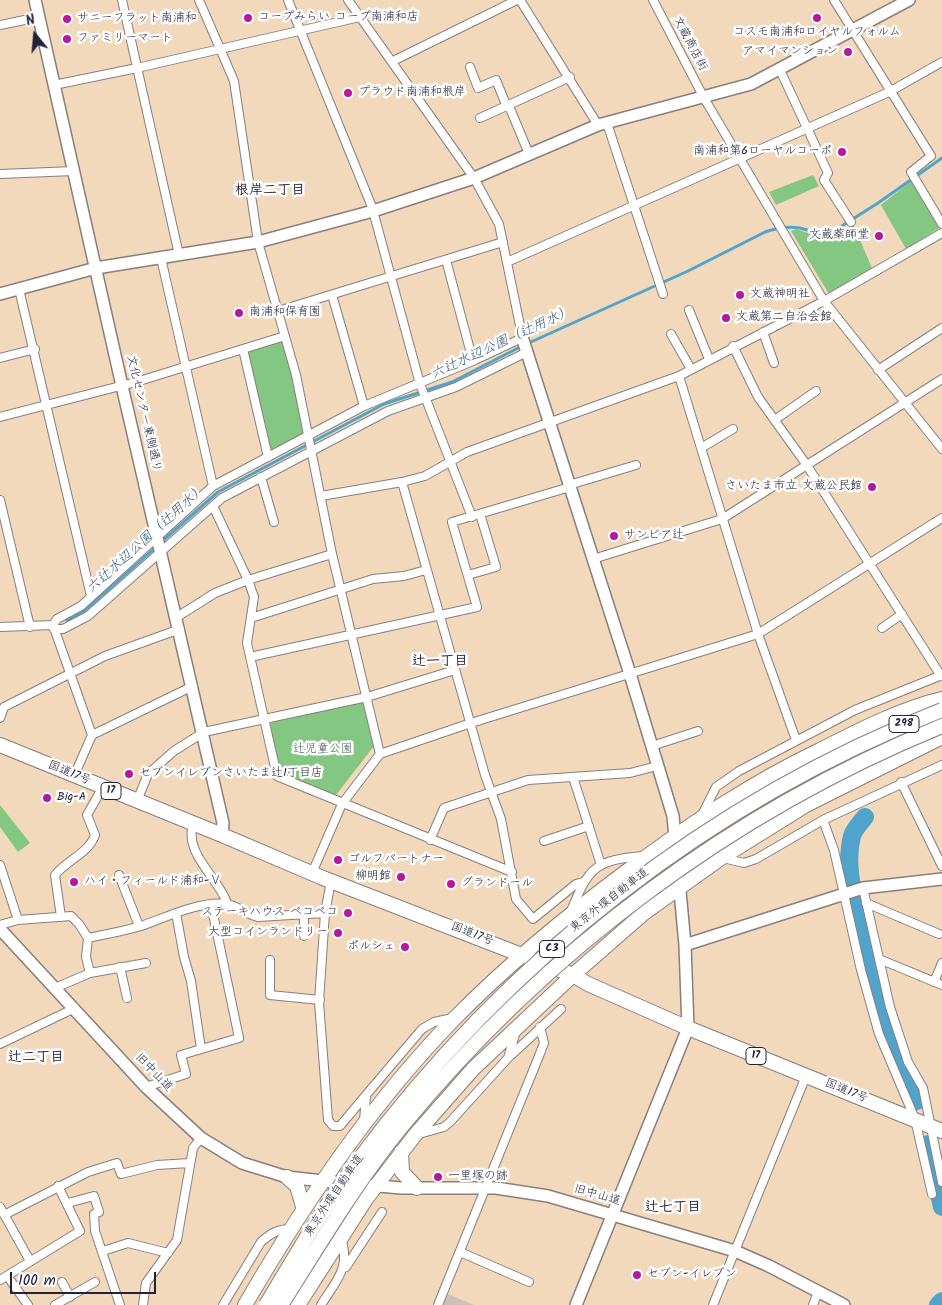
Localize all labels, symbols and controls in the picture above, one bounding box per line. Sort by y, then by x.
text: N [23,9,38,32]
north arrow [10,10,60,60]
place label: コープみらい コープ南浦和店 [258,11,419,25]
place label: サニーフラット南浦和 [77,12,197,26]
marker: コープみらい コープ南浦和店 [242,12,254,24]
marker: コスモ南浦和ロイヤルフォルム [811,12,823,24]
marker: サニーフラット南浦和 [61,13,73,25]
street label: 文蔵商店街 [669,14,709,74]
place label: コスモ南浦和ロイヤルフォルム [733,26,901,40]
place label: ファミリーマート [77,32,173,46]
marker: ファミリーマート [61,33,73,45]
place label: アマイマンション [742,45,838,59]
marker: アマイマンション [842,46,854,58]
place label: プラウド南浦和根岸 [358,86,466,100]
marker: プラウド南浦和根岸 [342,87,354,99]
place label: 南浦和第6ローヤルコーポ [693,145,832,159]
marker: 南浦和第6ローヤルコーポ [836,146,848,158]
district label: 根岸二丁目 [235,184,305,200]
place label: 文蔵薬師堂 [809,229,869,243]
marker: 文蔵薬師堂 [873,230,885,242]
place label: 文蔵神明社 [750,288,810,302]
marker: 文蔵神明社 [734,289,746,301]
water label: 六辻水辺公園（辻用水） [429,304,575,384]
place label: 南浦和保育園 [249,306,321,320]
marker: 南浦和保育園 [233,307,245,319]
place label: 文蔵第二自治会館 [736,311,832,325]
marker: 文蔵第二自治会館 [720,312,732,324]
street label: 文化センター東側通り [122,354,164,474]
place label: さいたま市立 文蔵公民館 [725,480,862,494]
marker: さいたま市立 文蔵公民館 [866,481,878,493]
water label: 六辻水辺公園（辻用水） [84,482,210,598]
place label: サンピア辻 [624,529,684,543]
marker: サンピア辻 [608,530,620,542]
district label: 辻一丁目 [412,655,468,671]
road number: 298 [889,716,919,732]
park label: 辻児童公園 [293,743,353,757]
street label: 国道17号 [45,759,93,789]
place label: セブンイレブンさいたま辻1丁目店 [139,767,323,781]
marker: セブンイレブンさいたま辻1丁目店 [123,768,135,780]
road number: 17 [101,782,121,799]
place label: Big-A [57,791,86,805]
marker: Big-A [41,792,53,804]
place label: ゴルフパートナー [348,853,444,867]
marker: ゴルフパートナー [332,854,344,866]
street label: 東京外環自動車道 [568,866,652,936]
place label: 柳明館 [355,870,391,884]
marker: 柳明館 [395,871,407,883]
place label: ハイ・フィールド浦和-Ⅴ [84,875,222,889]
marker: ハイ・フィールド浦和-Ⅴ [68,876,80,888]
place label: グランドール [461,877,533,891]
marker: グランドール [445,878,457,890]
place label: ステーキハウス ペコペコ [201,906,338,920]
marker: ステーキハウス ペコペコ [342,907,354,919]
street label: 国道17号 [448,920,496,950]
place label: 大型コインランドリー [208,926,328,940]
marker: 大型コインランドリー [332,927,344,939]
place label: ポルシェ [347,940,395,954]
marker: ポルシェ [399,941,411,953]
road number: C3 [540,941,564,958]
road number: 17 [746,1048,766,1064]
district label: 辻二丁目 [8,1051,64,1067]
street label: 旧中山道 [131,1051,175,1095]
street label: 国道17号 [822,1077,870,1107]
street label: 東京外環自動車道 [302,1152,368,1240]
place label: 一里塚の跡 [448,1170,508,1184]
marker: 一里塚の跡 [432,1171,444,1183]
street label: 旧中山道 [572,1182,622,1210]
district label: 辻七丁目 [645,1201,701,1217]
scale bar [12,1262,159,1294]
place label: セブン-イレブン [647,1268,737,1282]
text: 100 m [18,1269,56,1293]
marker: セブン-イレブン [631,1269,643,1281]

